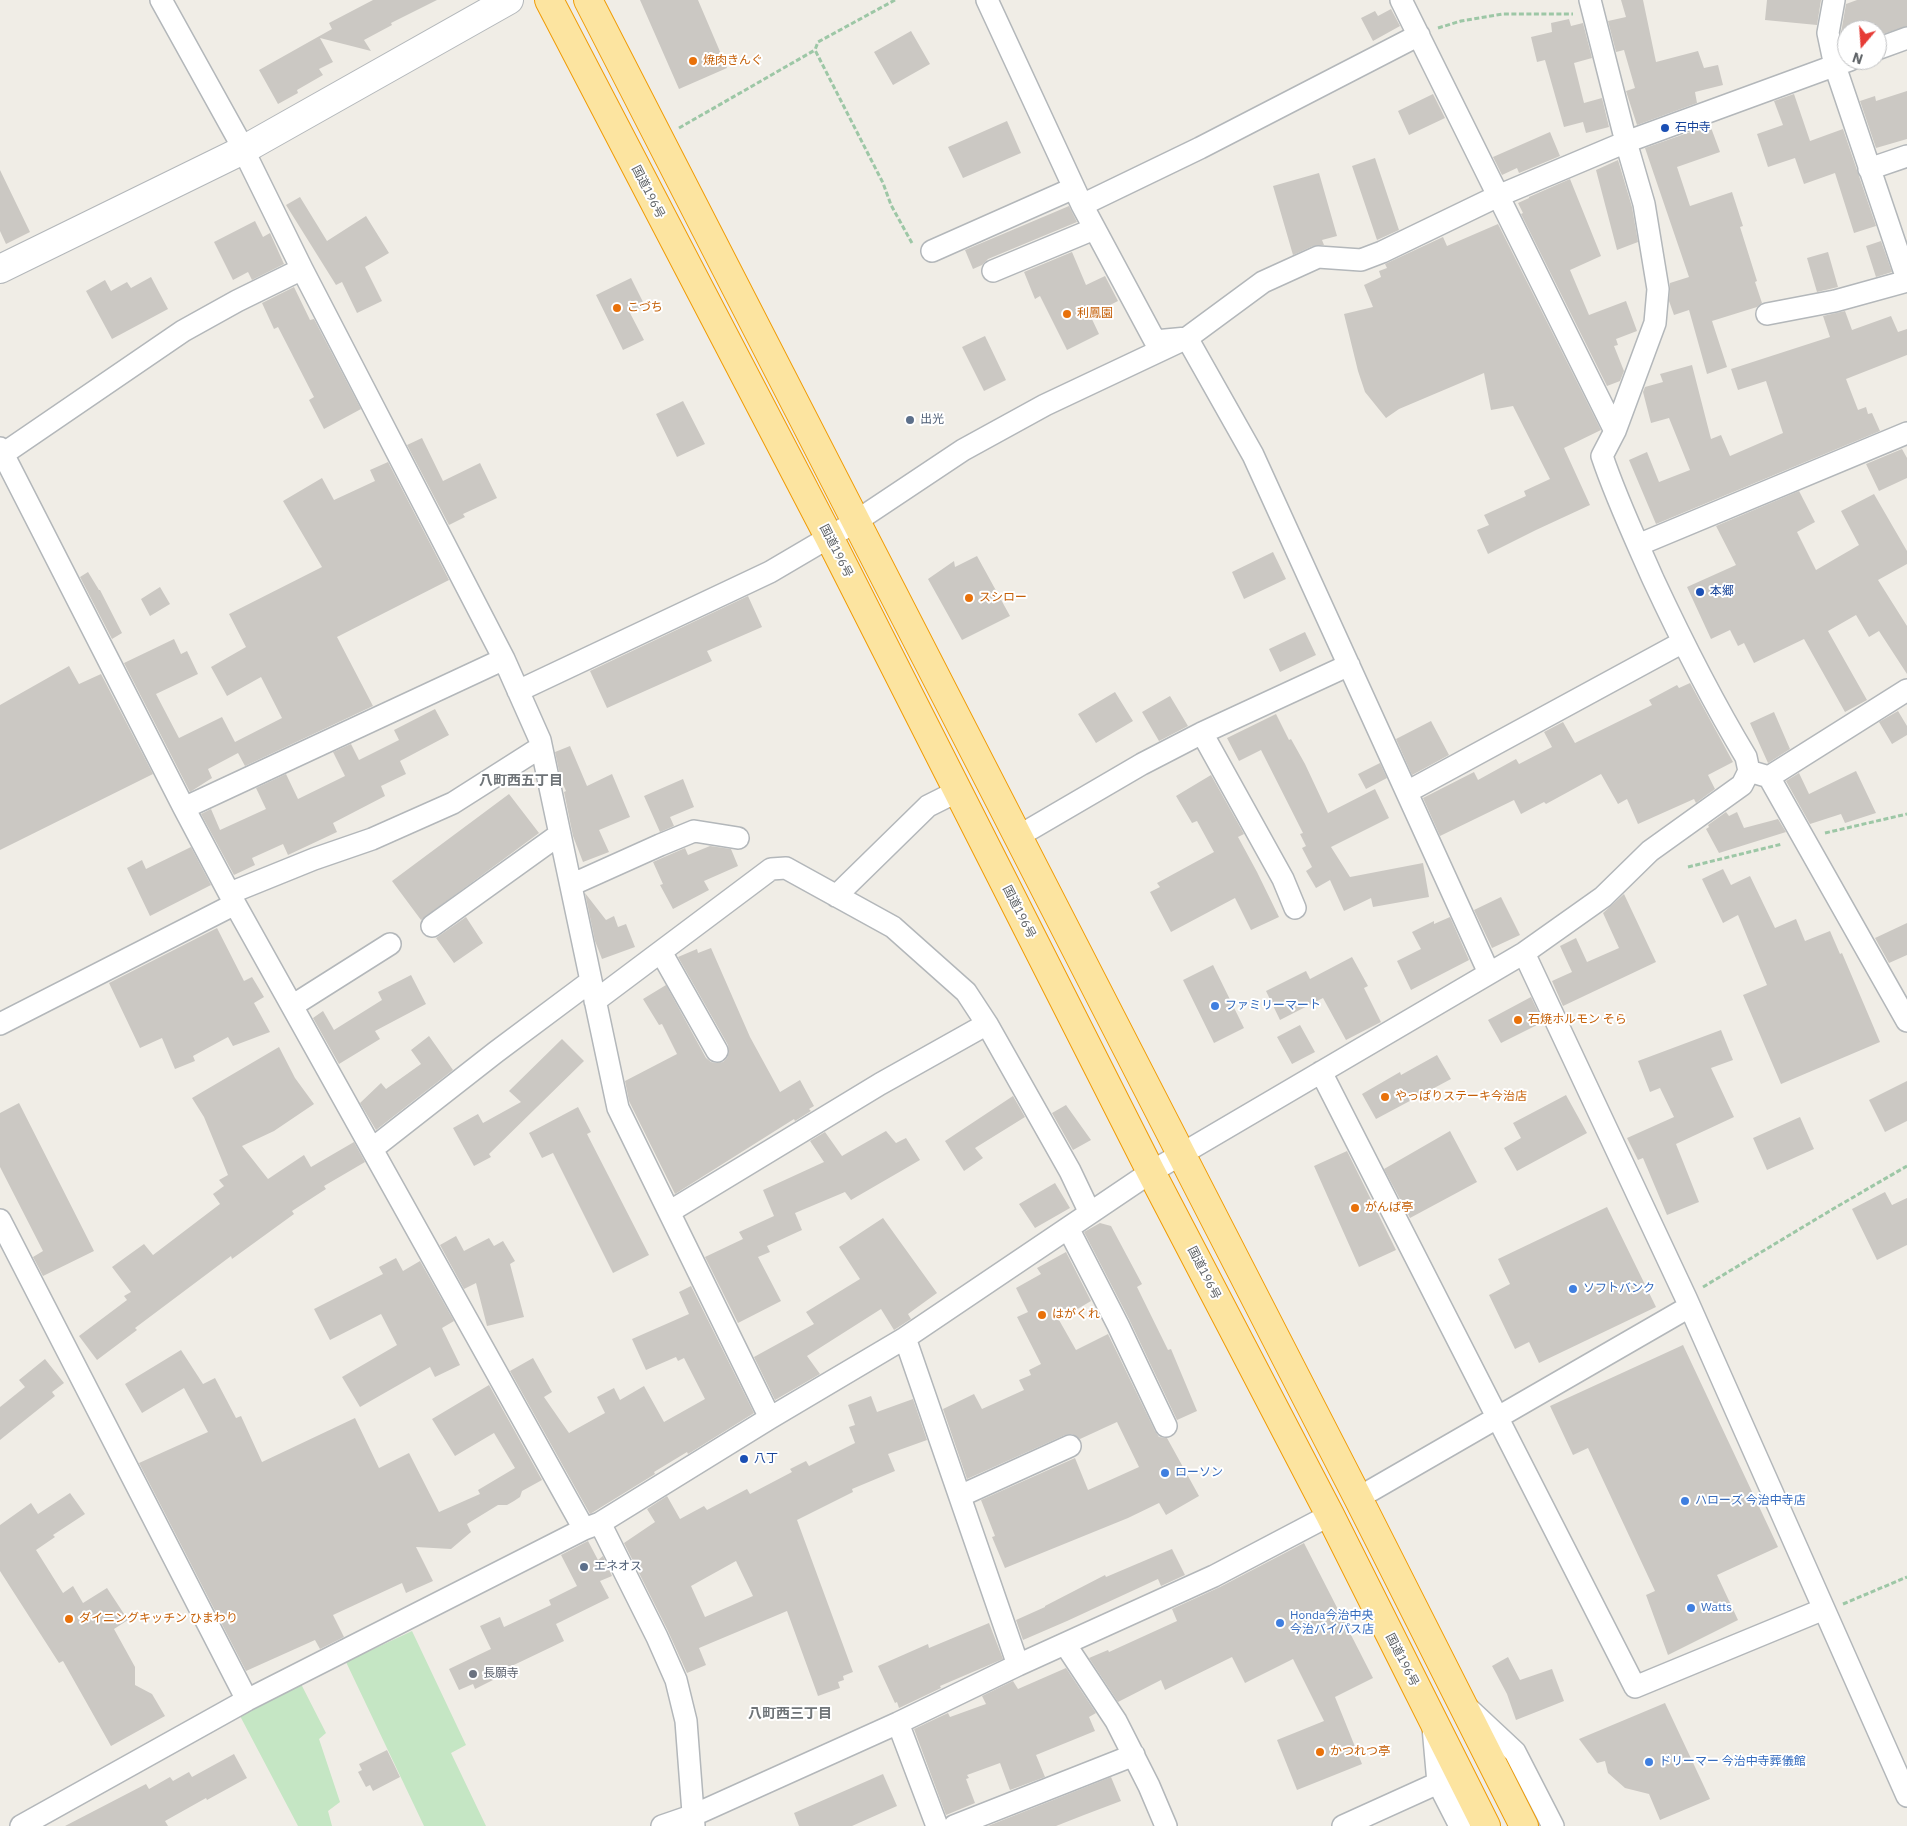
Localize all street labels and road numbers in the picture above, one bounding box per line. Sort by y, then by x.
street label: 国道196号 [629,163,667,221]
street label: 国道196号 [817,522,855,580]
street label: 国道196号 [1000,883,1038,941]
street label: 国道196号 [1185,1244,1223,1302]
street label: 国道196号 [1383,1631,1421,1689]

